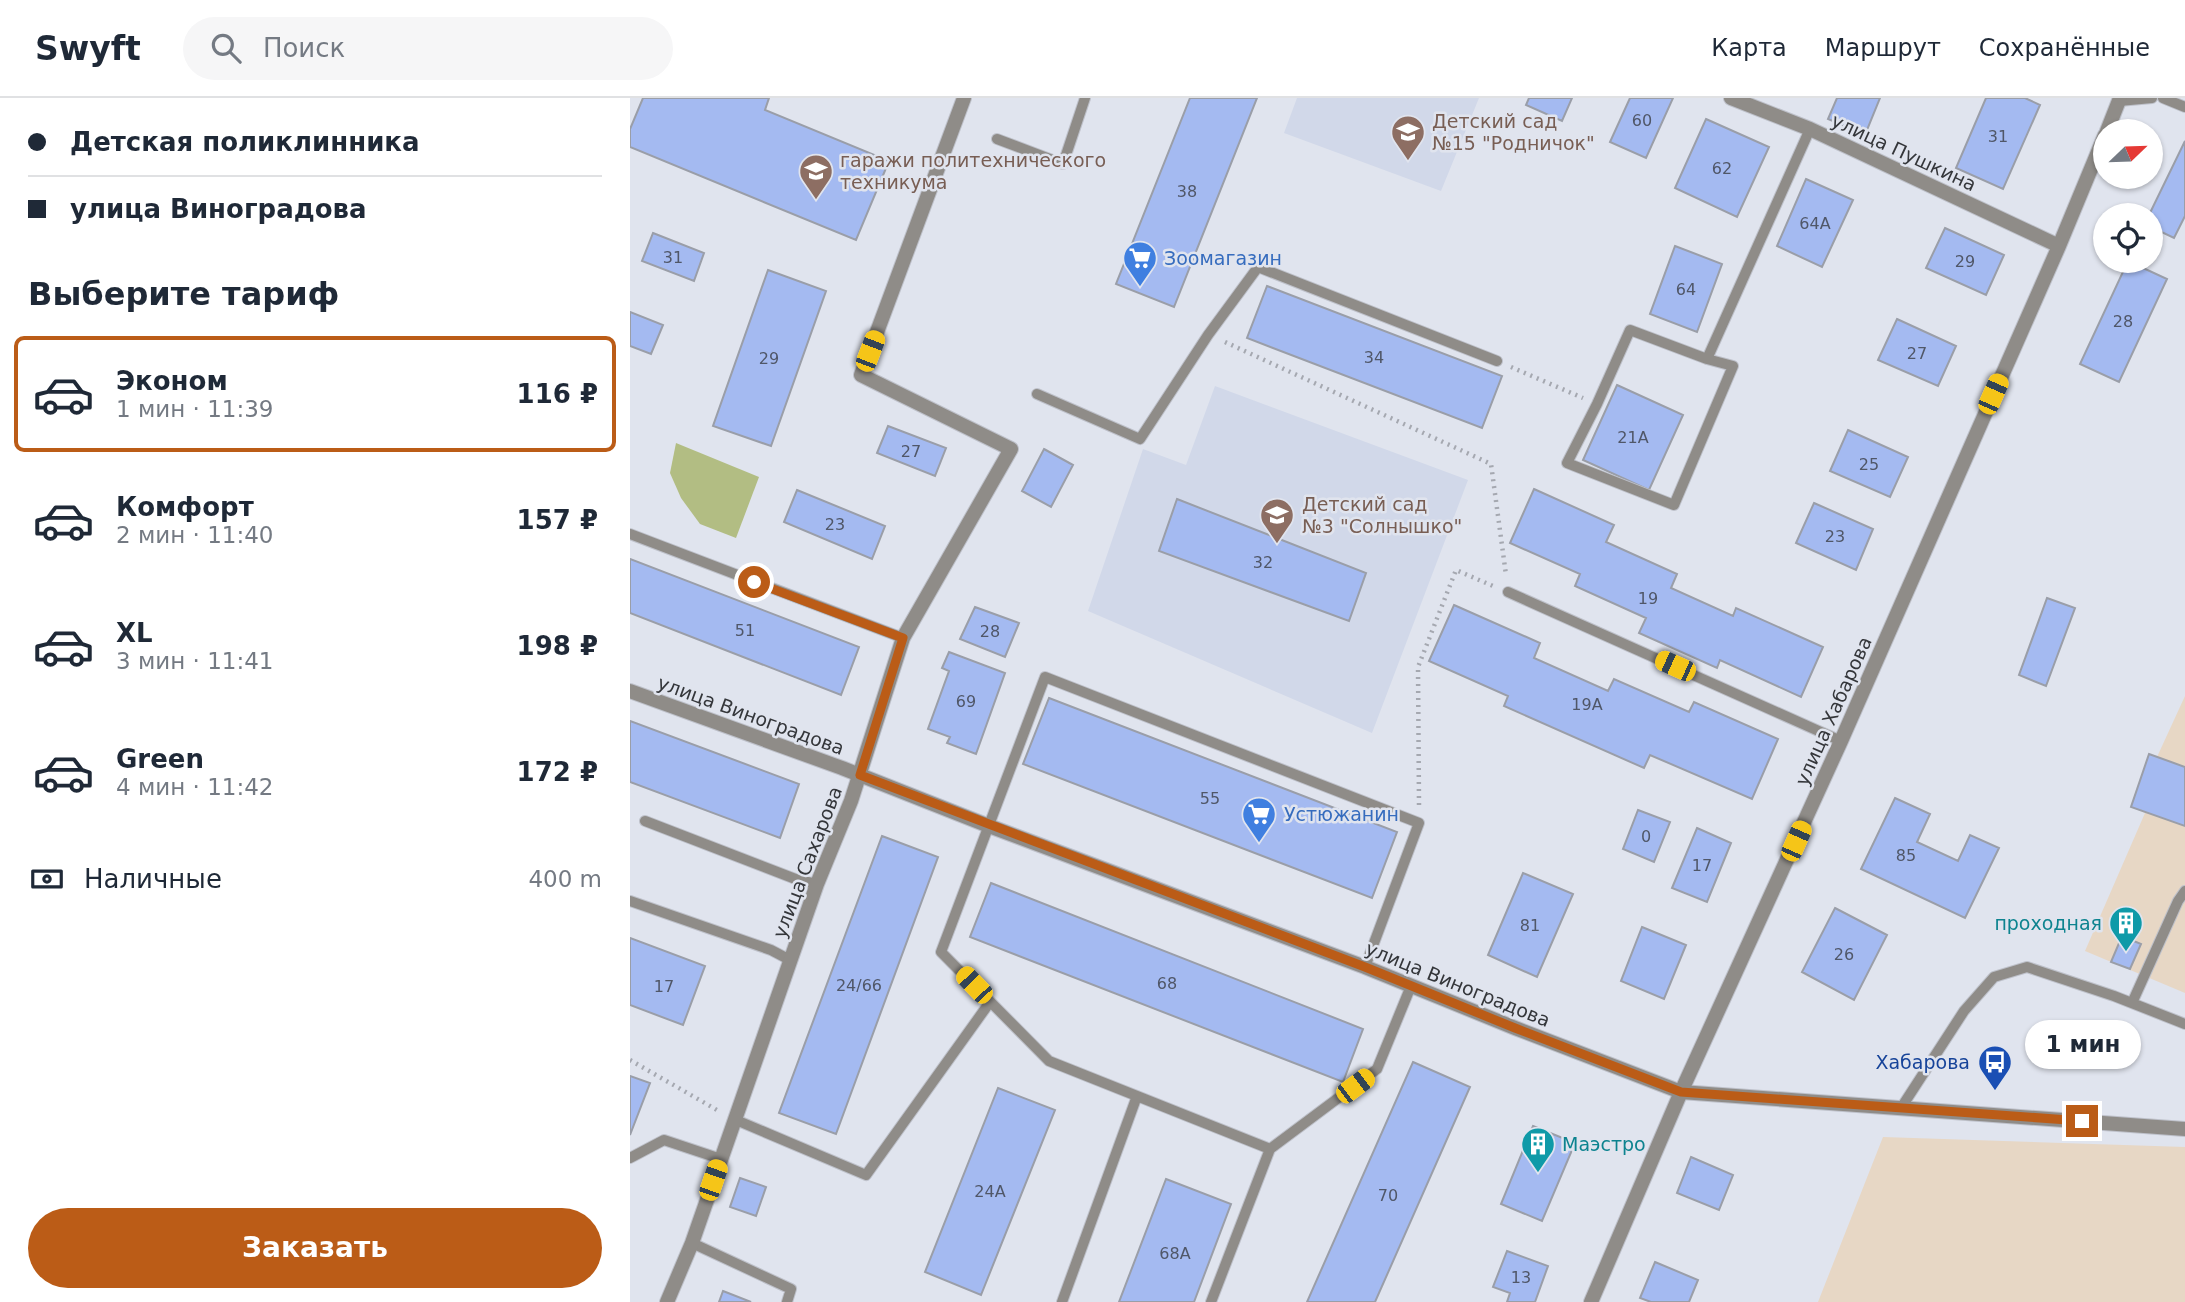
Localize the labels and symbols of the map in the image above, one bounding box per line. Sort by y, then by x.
street label: улица Пушкина [1828,109,1980,195]
place label: Детский сад №15 "Родничок" [1432,110,1595,154]
house number: 60 [1632,111,1652,130]
school or university icon: Детский сад №15 "Родничок" [1389,113,1427,162]
north arrow [2093,119,2163,189]
house number: 31 [1988,127,2008,146]
place label: гаражи политехнического техникума [840,149,1106,193]
school or university icon: гаражи политехнического техникума [797,152,835,201]
house number: 62 [1712,159,1732,178]
house number: 38 [1177,182,1197,201]
house number: 64А [1799,214,1831,233]
supermarket icon: Зоомагазин [1121,239,1159,288]
place label: Зоомагазин [1164,247,1282,269]
house number: 31 [663,248,683,267]
house number: 29 [1955,252,1975,271]
house number: 64 [1676,280,1696,299]
house number: 28 [2113,312,2133,331]
car [853,328,888,374]
house number: 27 [1907,344,1927,363]
house number: 34 [1364,348,1384,367]
house number: 29 [759,349,779,368]
car [1975,371,2012,417]
house number: 21А [1617,428,1649,447]
house number: 27 [901,442,921,461]
house number: 25 [1859,455,1879,474]
place label: Детский сад №3 "Солнышко" [1302,493,1462,537]
school or university icon: Детский сад №3 "Солнышко" [1258,496,1296,545]
house number: 23 [825,515,845,534]
house number: 23 [1825,527,1845,546]
house number: 32 [1253,553,1273,572]
route start [738,566,770,598]
house number: 19 [1638,589,1658,608]
house number: 51 [735,621,755,640]
house number: 28 [980,622,1000,641]
street label: улица Хабарова [1790,633,1876,789]
car [1652,648,1699,684]
street label: улица Виноградова [655,671,847,759]
house number: 69 [956,692,976,711]
house number: 19А [1571,695,1603,714]
street label: улица Сахарова [768,783,846,941]
house number: 55 [1200,789,1220,808]
supermarket icon: Устюжанин [1240,795,1278,844]
place label: Устюжанин [1284,803,1399,825]
car [1778,818,1815,864]
house number: 0 [1641,827,1651,846]
house number: 85 [1896,846,1916,865]
house number: 17 [1692,856,1712,875]
building icon: проходная [2107,904,2145,953]
place label: проходная [1994,912,2102,934]
house number: 81 [1520,916,1540,935]
street label: улица Виноградова [1363,937,1553,1031]
house number: 26 [1834,945,1854,964]
car [952,963,997,1007]
house number: 68 [1157,974,1177,993]
house number: 24/66 [836,976,882,995]
house number: 17 [654,977,674,996]
callout: 1 мин [2024,1020,2140,1068]
bus stop icon: Хабарова [1976,1043,2014,1092]
place label: Хабарова [1875,1051,1970,1073]
car [1332,1065,1379,1107]
route end [2066,1105,2098,1137]
building icon: Маэстро [1519,1125,1557,1174]
place label: Маэстро [1562,1133,1646,1155]
car [697,1157,730,1203]
house number: 24А [974,1182,1006,1201]
house number: 70 [1378,1186,1398,1205]
house number: 68А [1159,1244,1191,1263]
house number: 13 [1511,1268,1531,1287]

